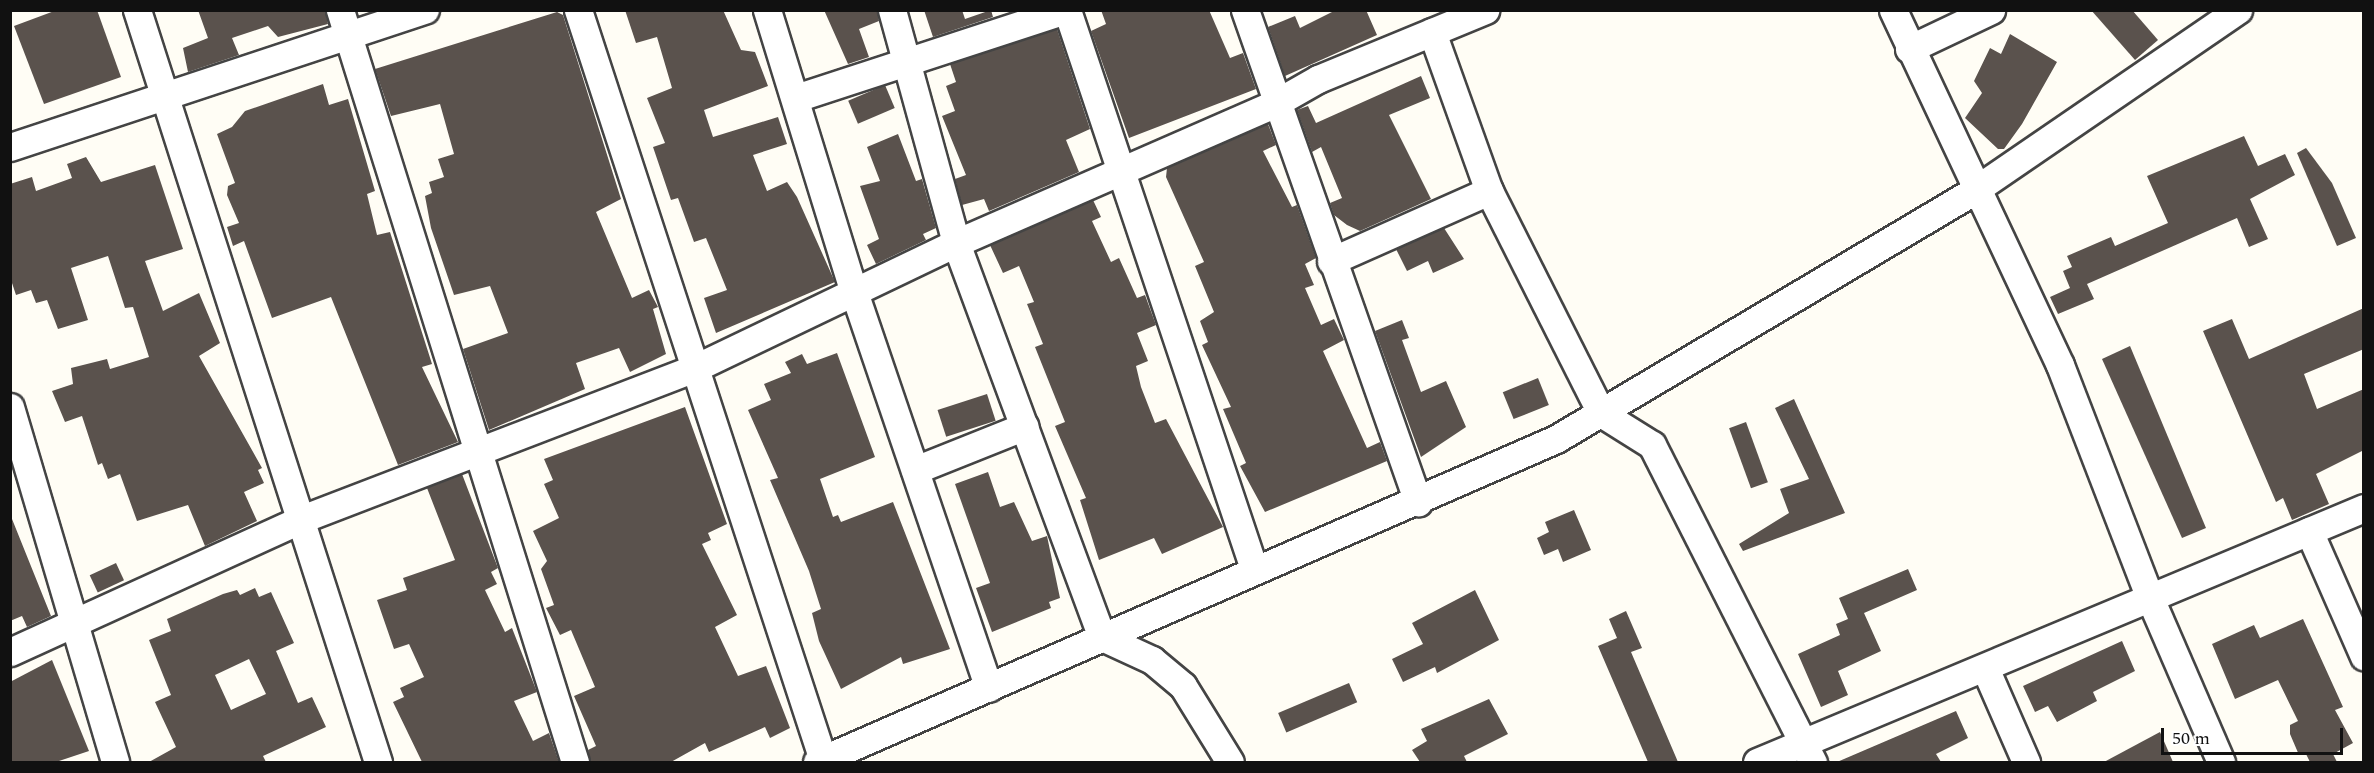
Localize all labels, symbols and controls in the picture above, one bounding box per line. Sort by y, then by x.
scale bar [2164,716,2346,754]
text: 50 m [2172,725,2210,752]

